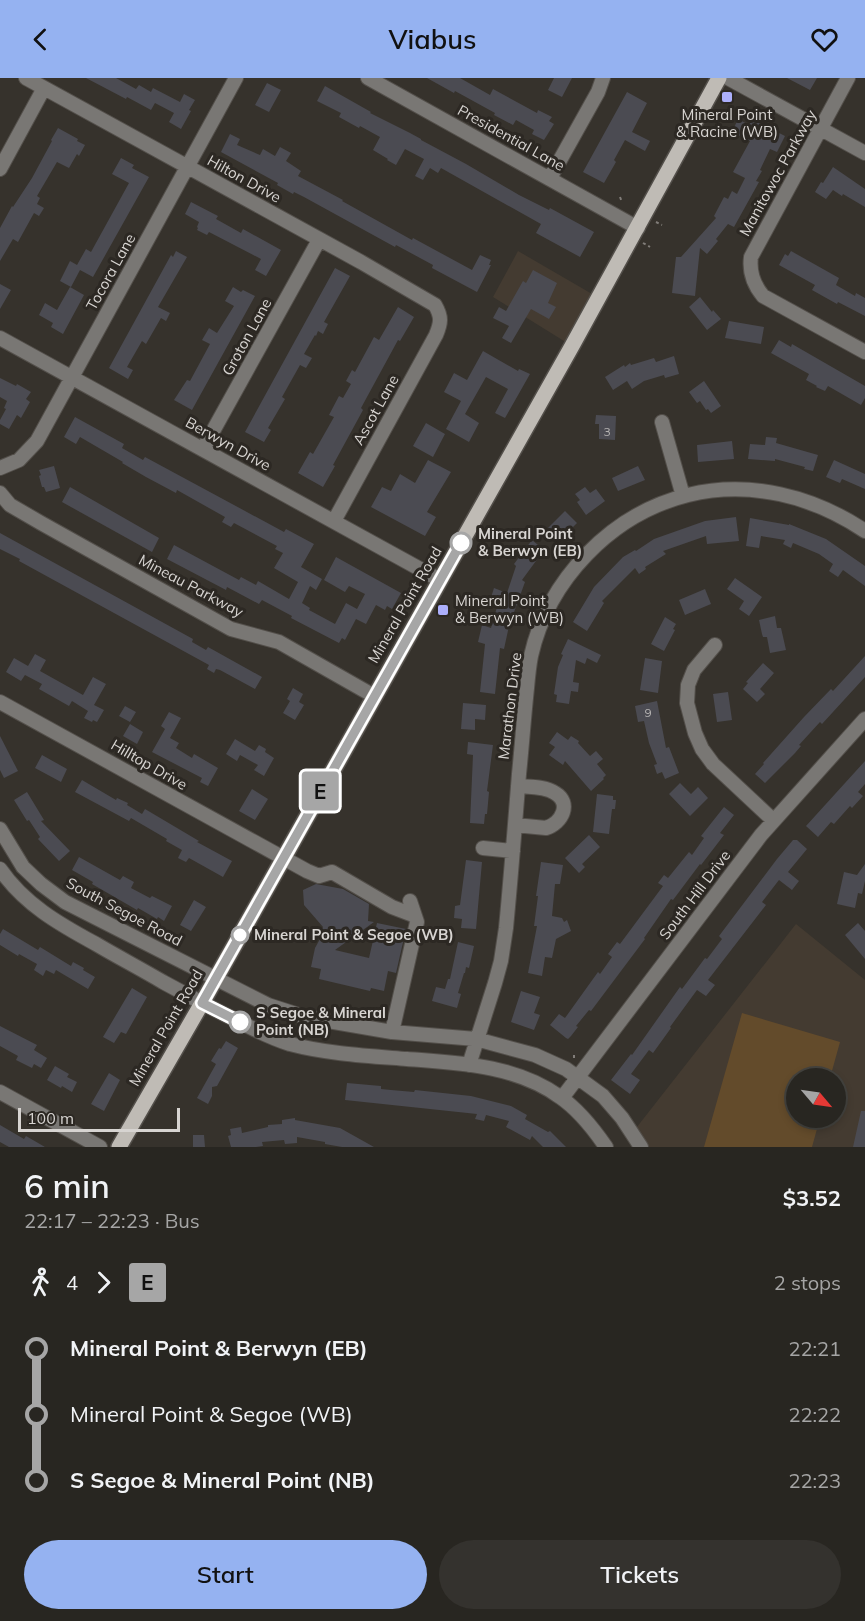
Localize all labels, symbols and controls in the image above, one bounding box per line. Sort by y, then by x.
text: Viabus [389,22,477,56]
icon: back [24,23,57,56]
icon: heart [808,23,841,56]
marker: Mineral Point & Racine (WB) [720,90,734,104]
street label: Presidential Lane [454,100,568,175]
place label: Mineral Point & Racine (WB) [676,105,778,141]
street label: Manitowoc Parkway [735,106,820,239]
street label: Hilton Drive [204,151,284,207]
street label: Tocora Lane [82,230,139,313]
street label: Groton Lane [218,295,276,379]
street label: Ascot Lane [348,371,403,448]
street label: Berwyn Drive [182,412,274,475]
house number: 3 [603,424,611,439]
place label: Mineral Point & Berwyn (EB) [478,524,582,560]
marker: Mineral Point & Berwyn (EB) [450,532,472,554]
street label: Mineral Point Road [363,543,446,666]
street label: Mineau Parkway [136,550,247,621]
place label: Mineral Point & Berwyn (WB) [455,591,564,627]
marker: Mineral Point & Berwyn (WB) [436,603,450,617]
street label: Marathon Drive [494,651,526,761]
house number: 9 [644,705,652,720]
street label: Hilltop Drive [108,735,191,794]
line badge: E [300,772,340,810]
text: E [314,778,326,804]
street label: South Hill Drive [655,846,734,943]
street label: South Segoe Road [63,873,185,950]
place label: Mineral Point & Segoe (WB) [254,925,454,944]
marker: Mineral Point & Segoe (WB) [231,926,249,944]
street label: Mineral Point Road [124,966,207,1089]
place label: S Segoe & Mineral Point (NB) [256,1003,386,1039]
marker: S Segoe & Mineral Point (NB) [229,1011,251,1033]
north arrow [786,1068,846,1128]
map controls [786,1068,846,1128]
scale bar [18,1105,180,1132]
text: 100 m [27,1108,74,1128]
text: 6 min [24,1165,110,1206]
text: $3.52 [783,1184,841,1212]
text: 22:17 – 22:23 · Bus [24,1208,200,1233]
icon: walk [24,1266,57,1299]
icon: forward [87,1266,120,1299]
text: E [141,1269,154,1295]
text: 4 [66,1270,78,1295]
text: 2 stops [774,1270,841,1295]
text: Mineral Point & Berwyn (EB) [70,1334,368,1362]
text: 22:21 [788,1336,841,1361]
text: Mineral Point & Segoe (WB) [70,1400,353,1428]
text: 22:22 [788,1402,841,1427]
text: S Segoe & Mineral Point (NB) [70,1466,375,1494]
text: 22:23 [788,1468,841,1493]
button: Start [24,1540,427,1609]
button: Tickets [439,1540,841,1609]

